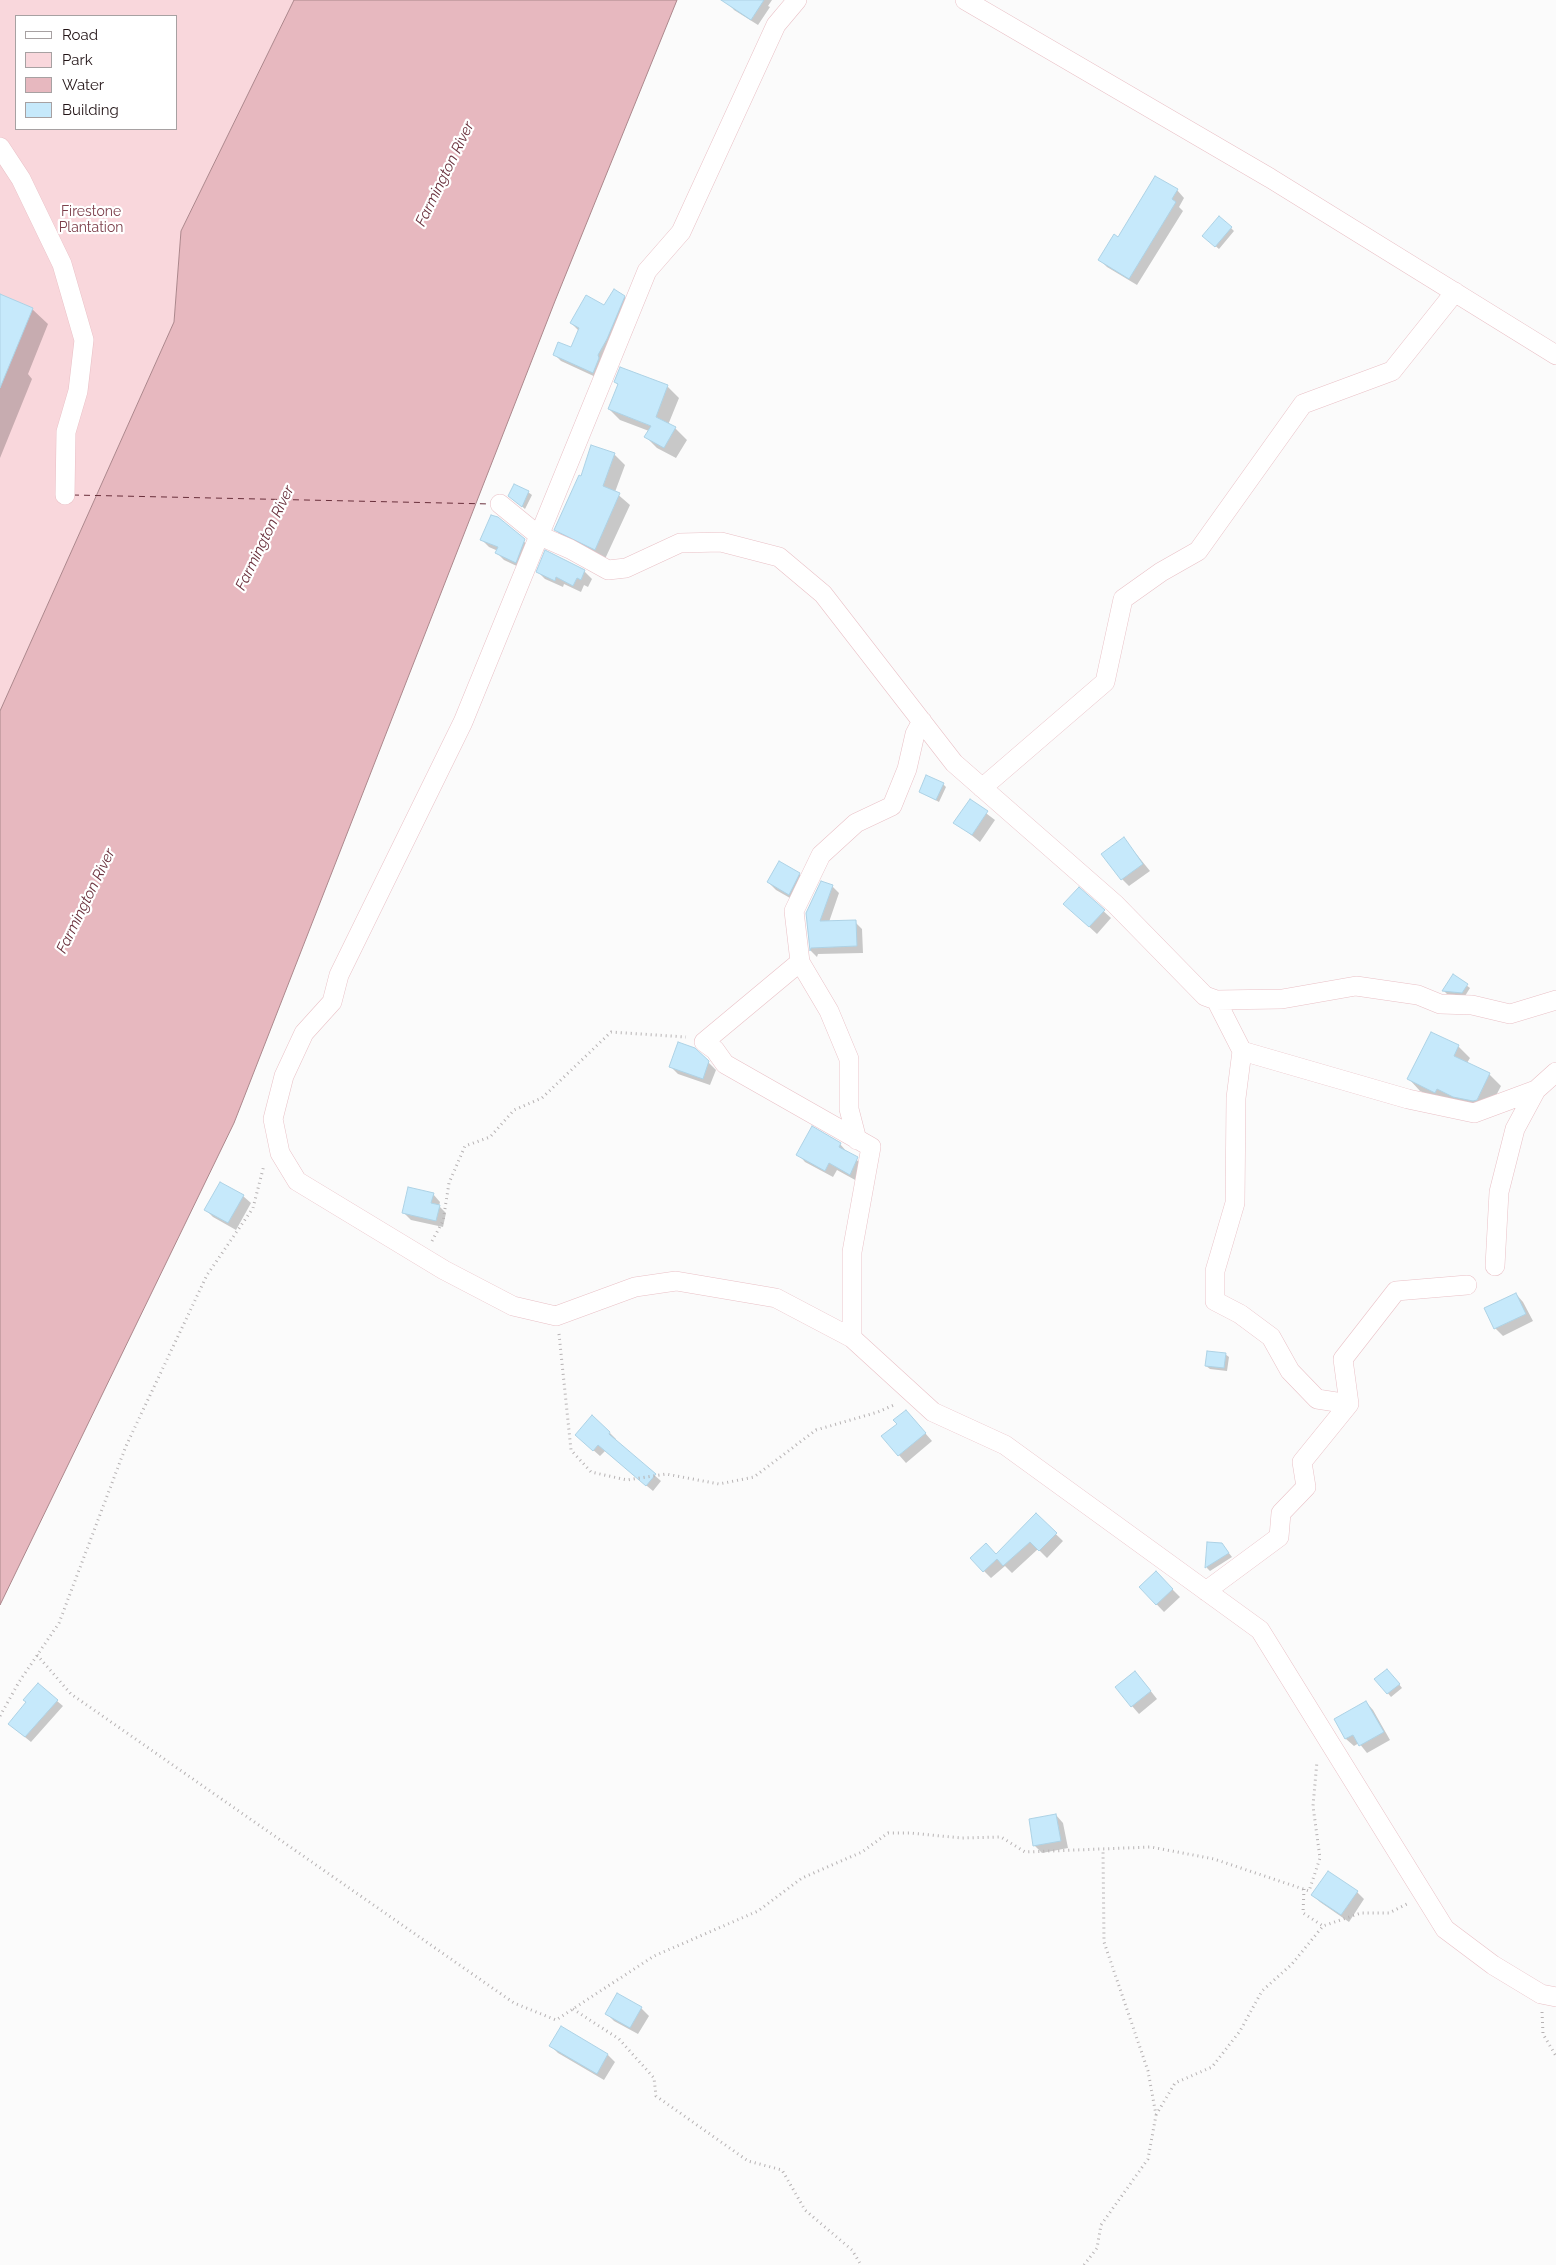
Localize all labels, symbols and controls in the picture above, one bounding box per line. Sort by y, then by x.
legend [15,15,178,130]
text: Road [62,26,98,44]
text: Park [62,51,93,69]
text: Water [62,76,104,94]
text: Building [62,101,119,119]
water label: Farmington River [412,119,478,229]
park label: Firestone Plantation [59,204,123,236]
water label: Farmington River [232,483,298,593]
water label: Farmington River [53,846,119,956]

